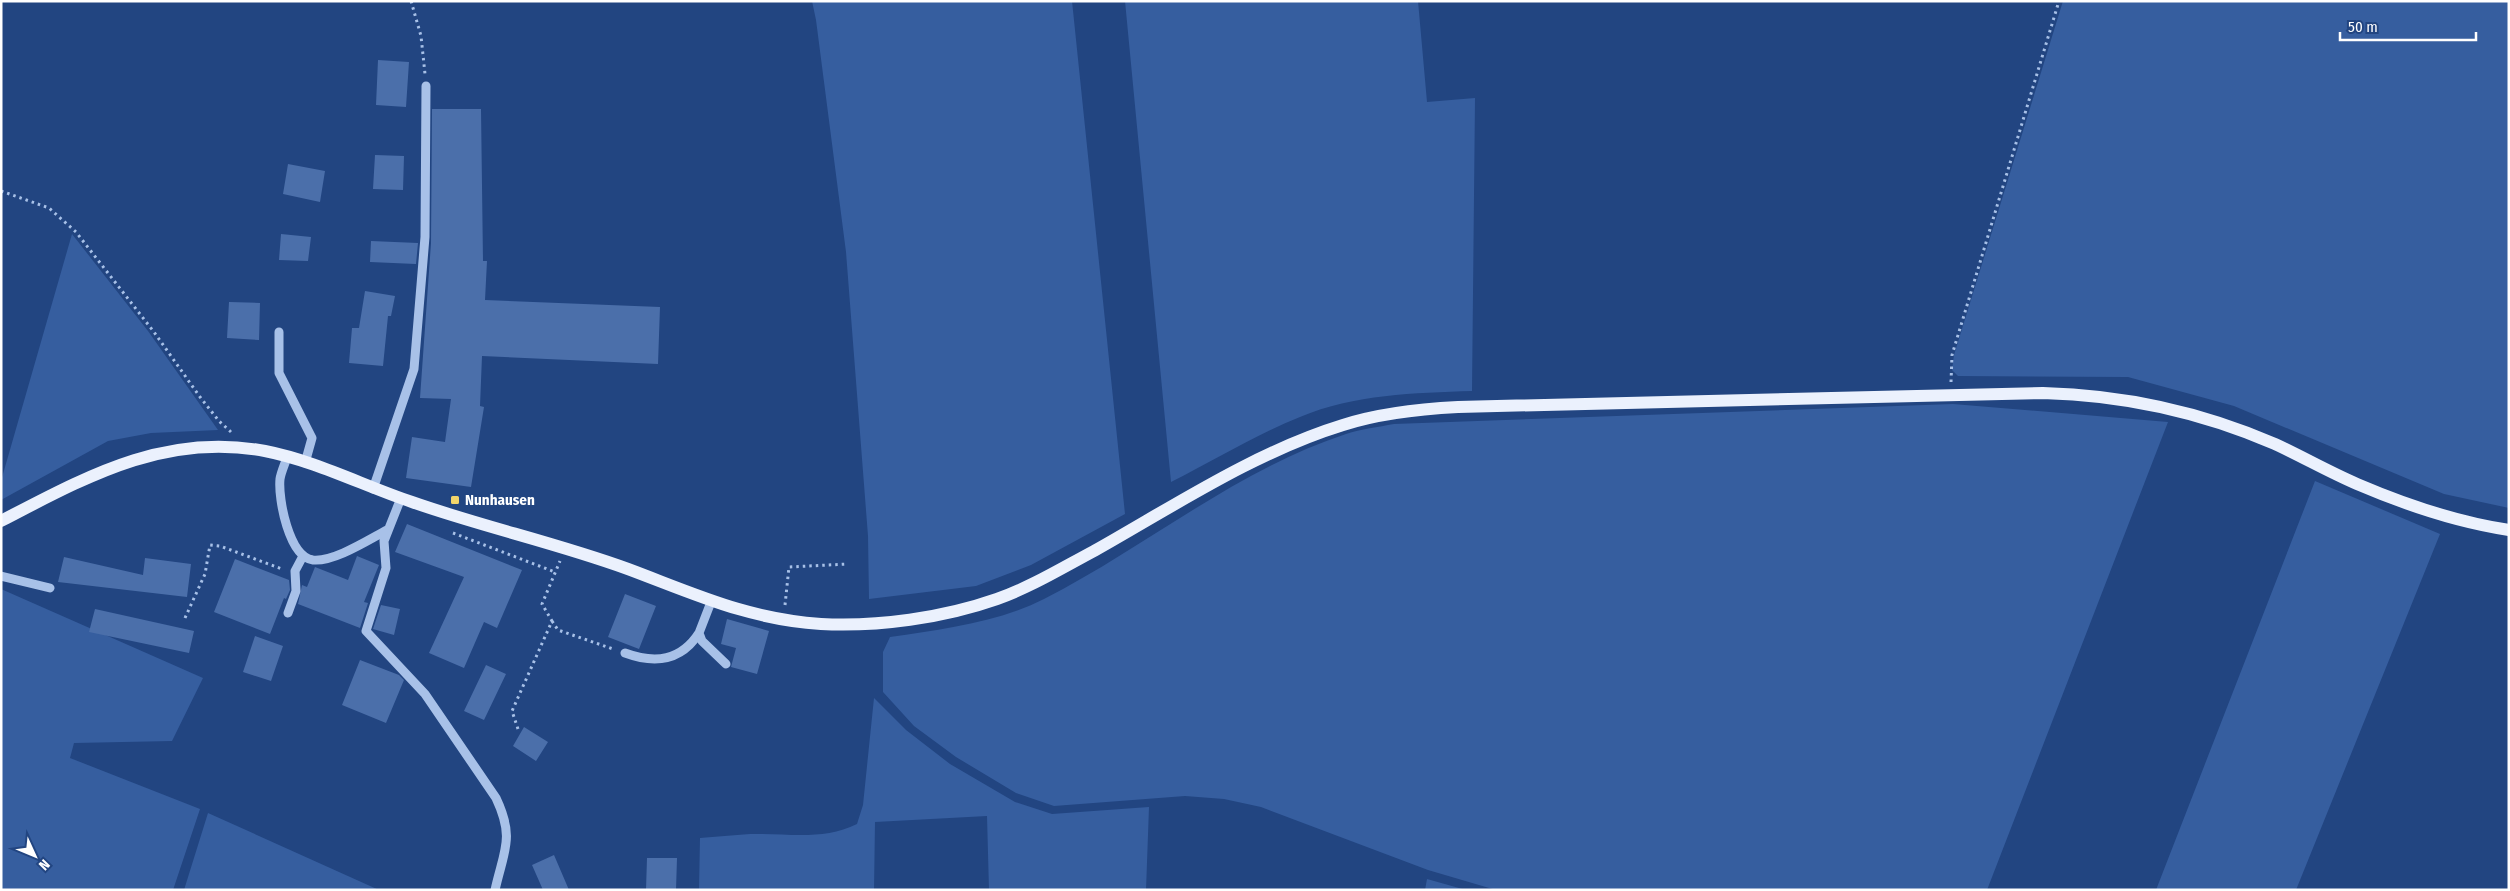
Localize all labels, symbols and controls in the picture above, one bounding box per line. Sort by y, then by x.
scale bar [2340,10,2476,42]
text: 50 m [2348,18,2378,36]
place label: Nunhausen [465,491,535,509]
marker: Nunhausen [449,494,461,506]
north arrow [10,831,60,881]
text: N [35,856,53,874]

